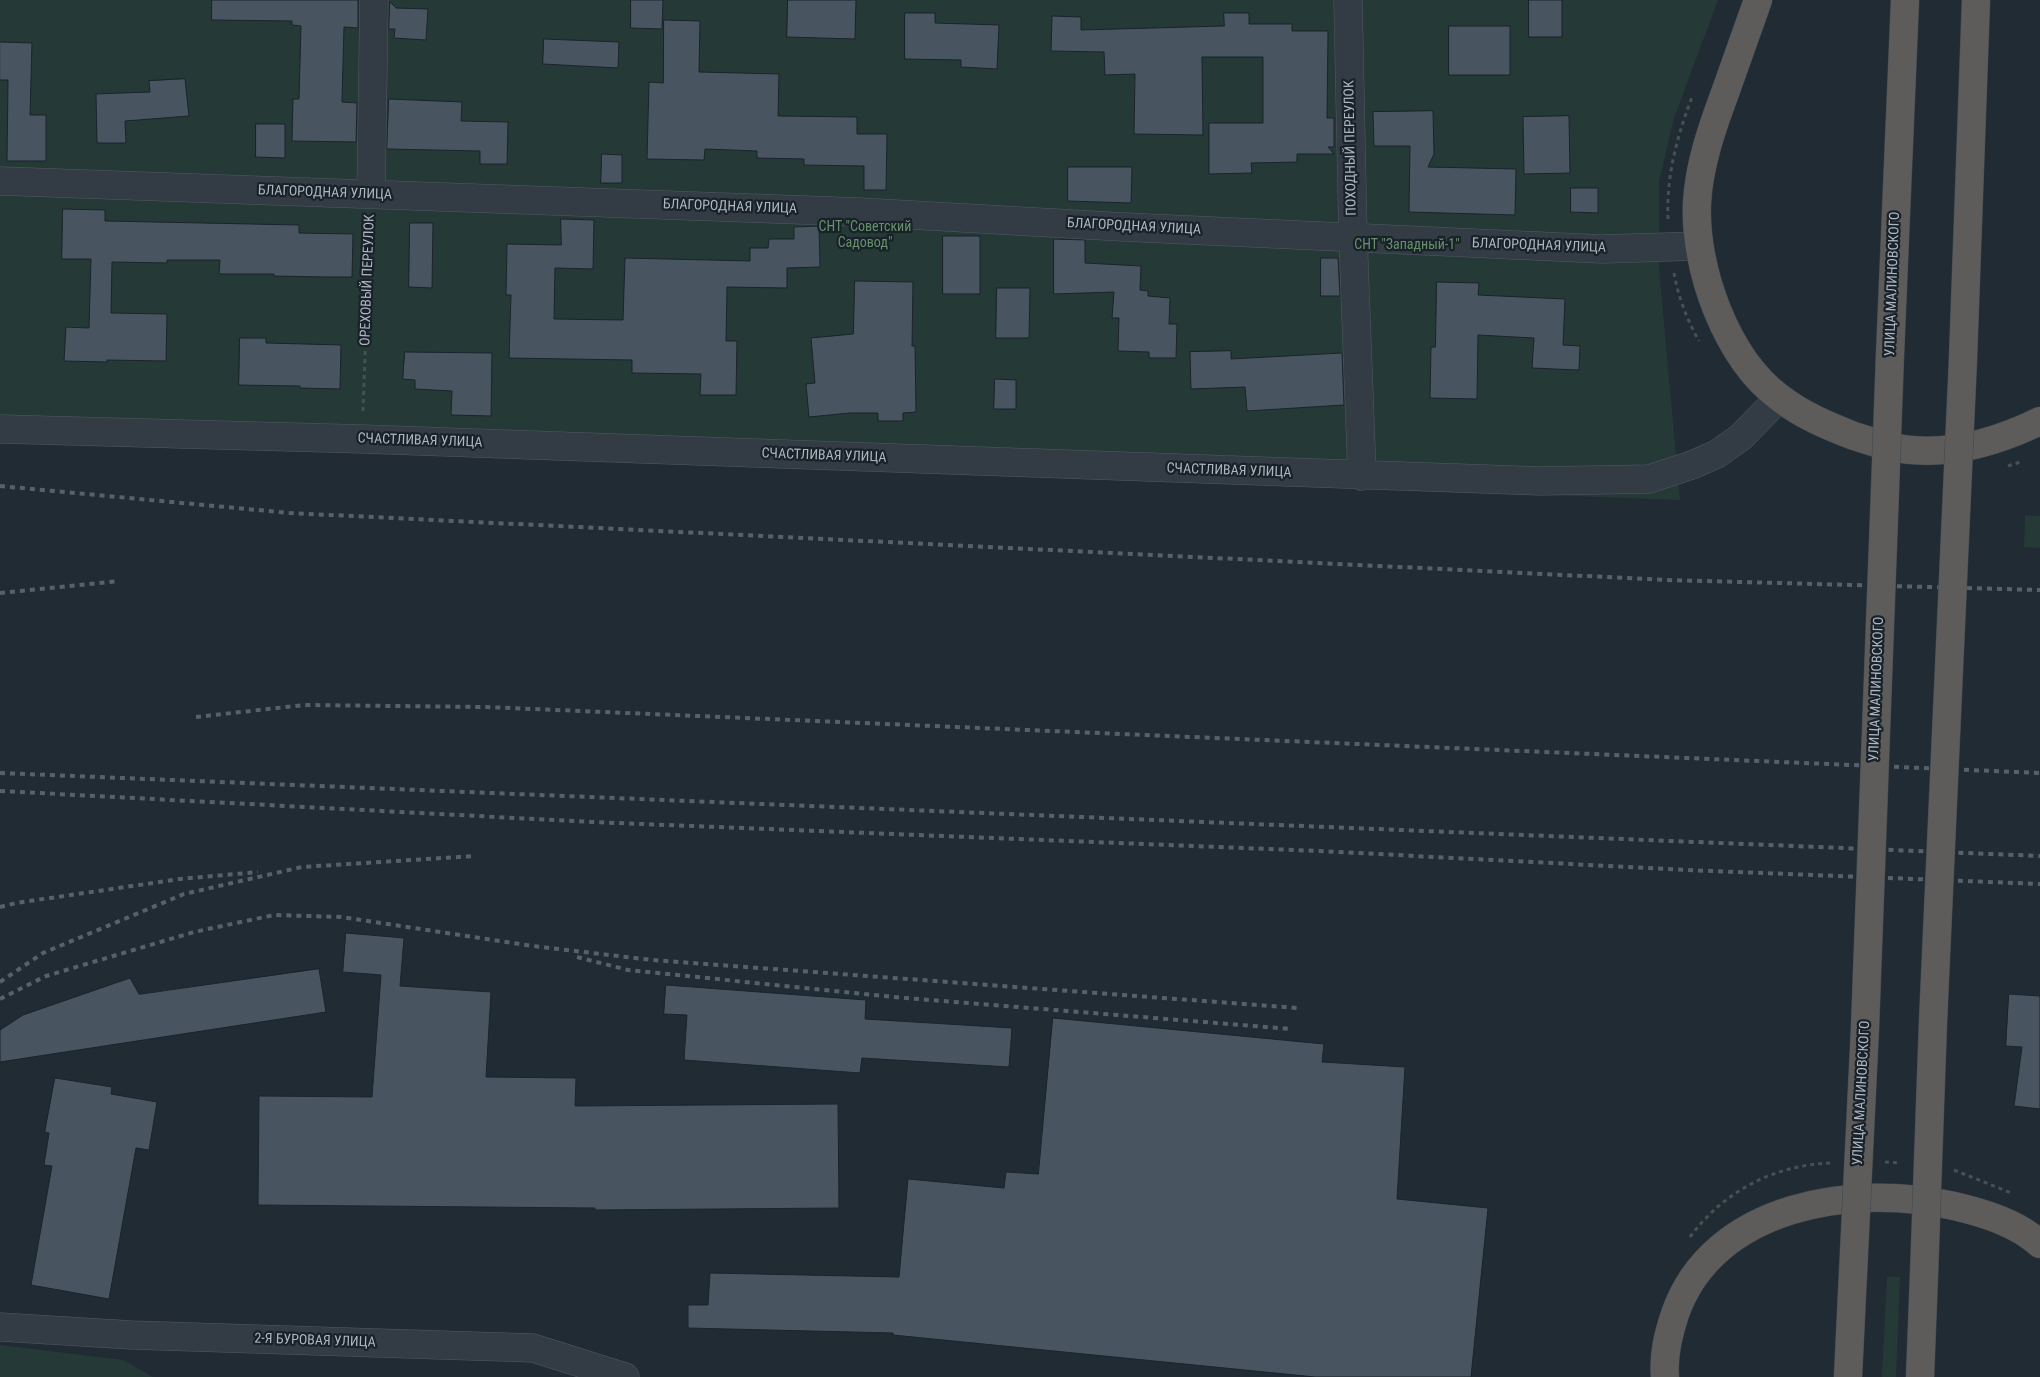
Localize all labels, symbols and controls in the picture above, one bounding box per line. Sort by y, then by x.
street label: ПОХОДНЫЙ ПЕРЕУЛОК [1341,80,1361,216]
street label: БЛАГОРОДНАЯ УЛИЦА [258,182,392,204]
street label: БЛАГОРОДНАЯ УЛИЦА [663,196,797,218]
street label: УЛИЦА МАЛИНОВСКОГО [1882,211,1904,357]
street label: ОРЕХОВЫЙ ПЕРЕУЛОК [357,214,379,346]
street label: БЛАГОРОДНАЯ УЛИЦА [1067,215,1201,239]
park label: СНТ "Советский Садовод" [819,219,911,252]
street label: БЛАГОРОДНАЯ УЛИЦА [1472,235,1606,257]
park label: СНТ "Западный-1" [1354,237,1460,253]
street label: СЧАСТЛИВАЯ УЛИЦА [357,430,483,452]
street label: СЧАСТЛИВАЯ УЛИЦА [761,445,887,467]
street label: СЧАСТЛИВАЯ УЛИЦА [1166,460,1292,482]
street label: УЛИЦА МАЛИНОВСКОГО [1866,616,1888,762]
street label: УЛИЦА МАЛИНОВСКОГО [1850,1020,1874,1166]
street label: 2-Я БУРОВАЯ УЛИЦА [254,1330,376,1352]

